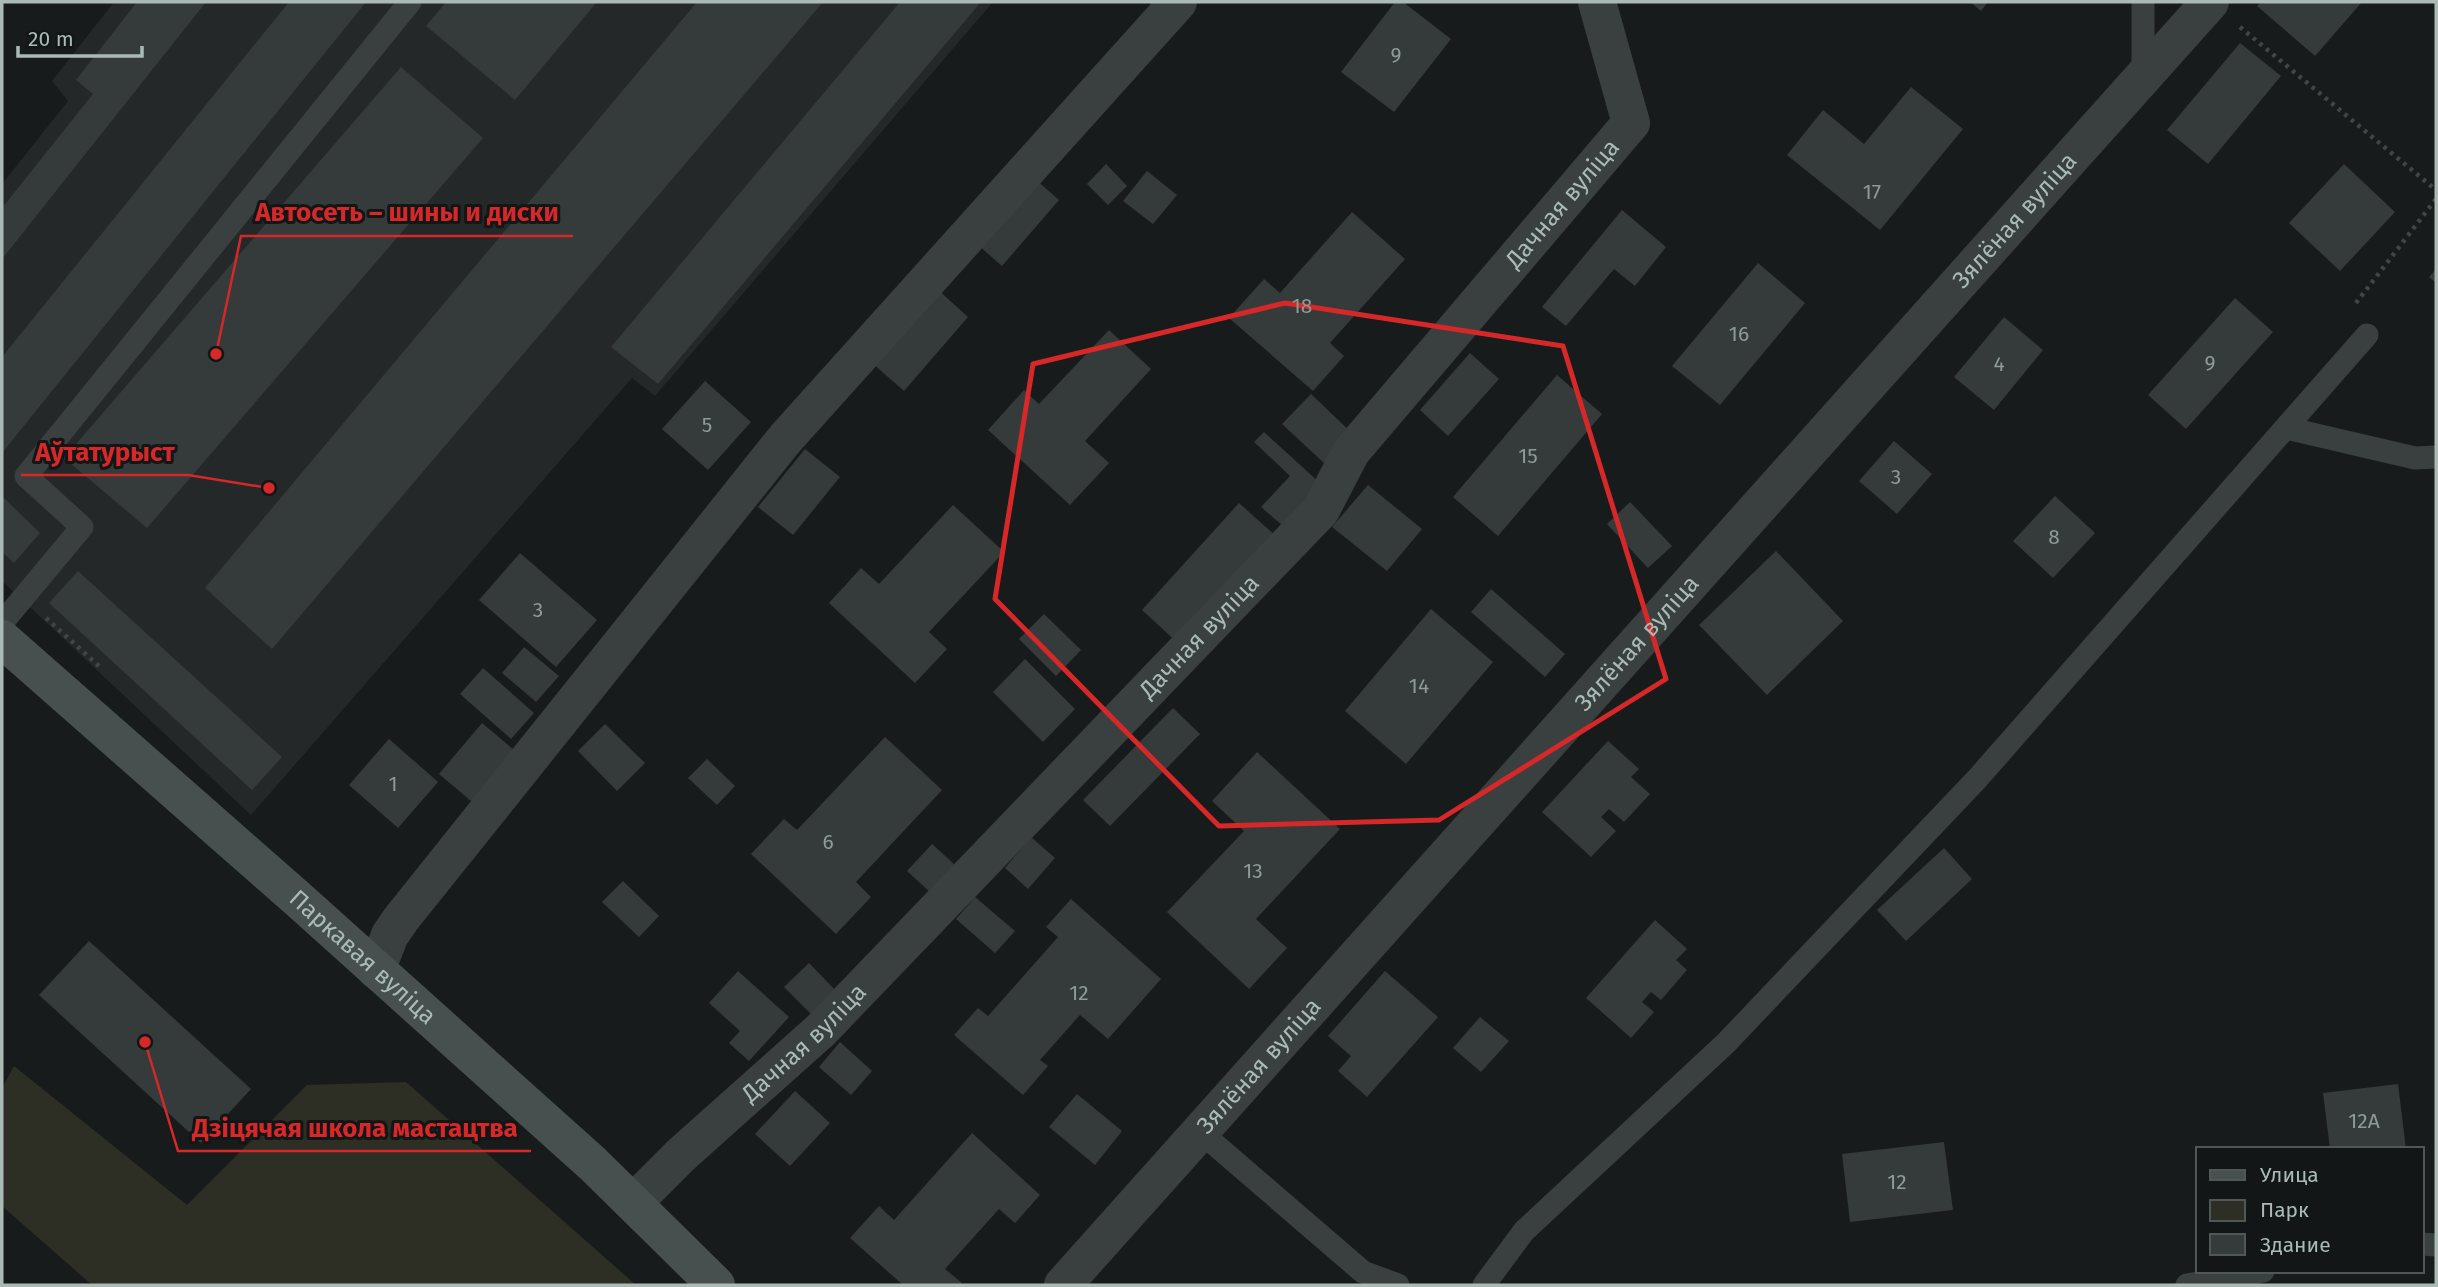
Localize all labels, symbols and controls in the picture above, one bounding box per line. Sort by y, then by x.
scale bar [18,14,142,58]
text: 20 m [28,26,74,52]
house number: 9 [1390,42,1402,68]
street label: Дачная вуліца [1499,133,1625,275]
street label: Зялёная вуліца [1947,147,2083,294]
house number: 17 [1863,179,1881,205]
callout: Автосеть – шины и диски [241,189,573,236]
text: Автосеть – шины и диски [254,197,559,228]
house number: 18 [1292,293,1312,319]
house number: 16 [1729,321,1749,347]
house number: 9 [2204,350,2216,376]
house number: 4 [1993,351,2005,377]
house number: 5 [702,412,712,438]
callout: Аўтатурыст [21,428,188,475]
text: Аўтатурыст [34,437,175,468]
house number: 15 [1518,443,1538,469]
house number: 3 [1891,464,1901,490]
house number: 8 [2048,524,2060,550]
street label: Дачная вуліца [1133,569,1265,705]
street label: Зялёная вуліца [1569,570,1705,717]
house number: 3 [533,597,543,623]
house number: 14 [1409,673,1429,699]
house number: 1 [388,771,398,797]
house number: 6 [822,829,834,855]
house number: 13 [1243,858,1263,884]
street label: Паркавая вуліца [284,884,442,1030]
street label: Дачная вуліца [735,978,872,1109]
house number: 12 [1069,980,1089,1006]
street label: Зялёная вуліца [1191,992,1327,1139]
callout: Дзіцячая школа мастацтва [178,1104,531,1151]
house number: 12А [2348,1108,2380,1134]
text: Дзіцячая школа мастацтва [191,1113,518,1144]
legend [2196,1147,2424,1273]
text: Улица [2260,1162,2319,1188]
house number: 12 [1887,1169,1907,1195]
text: Парк [2260,1197,2309,1223]
text: Здание [2260,1232,2331,1258]

